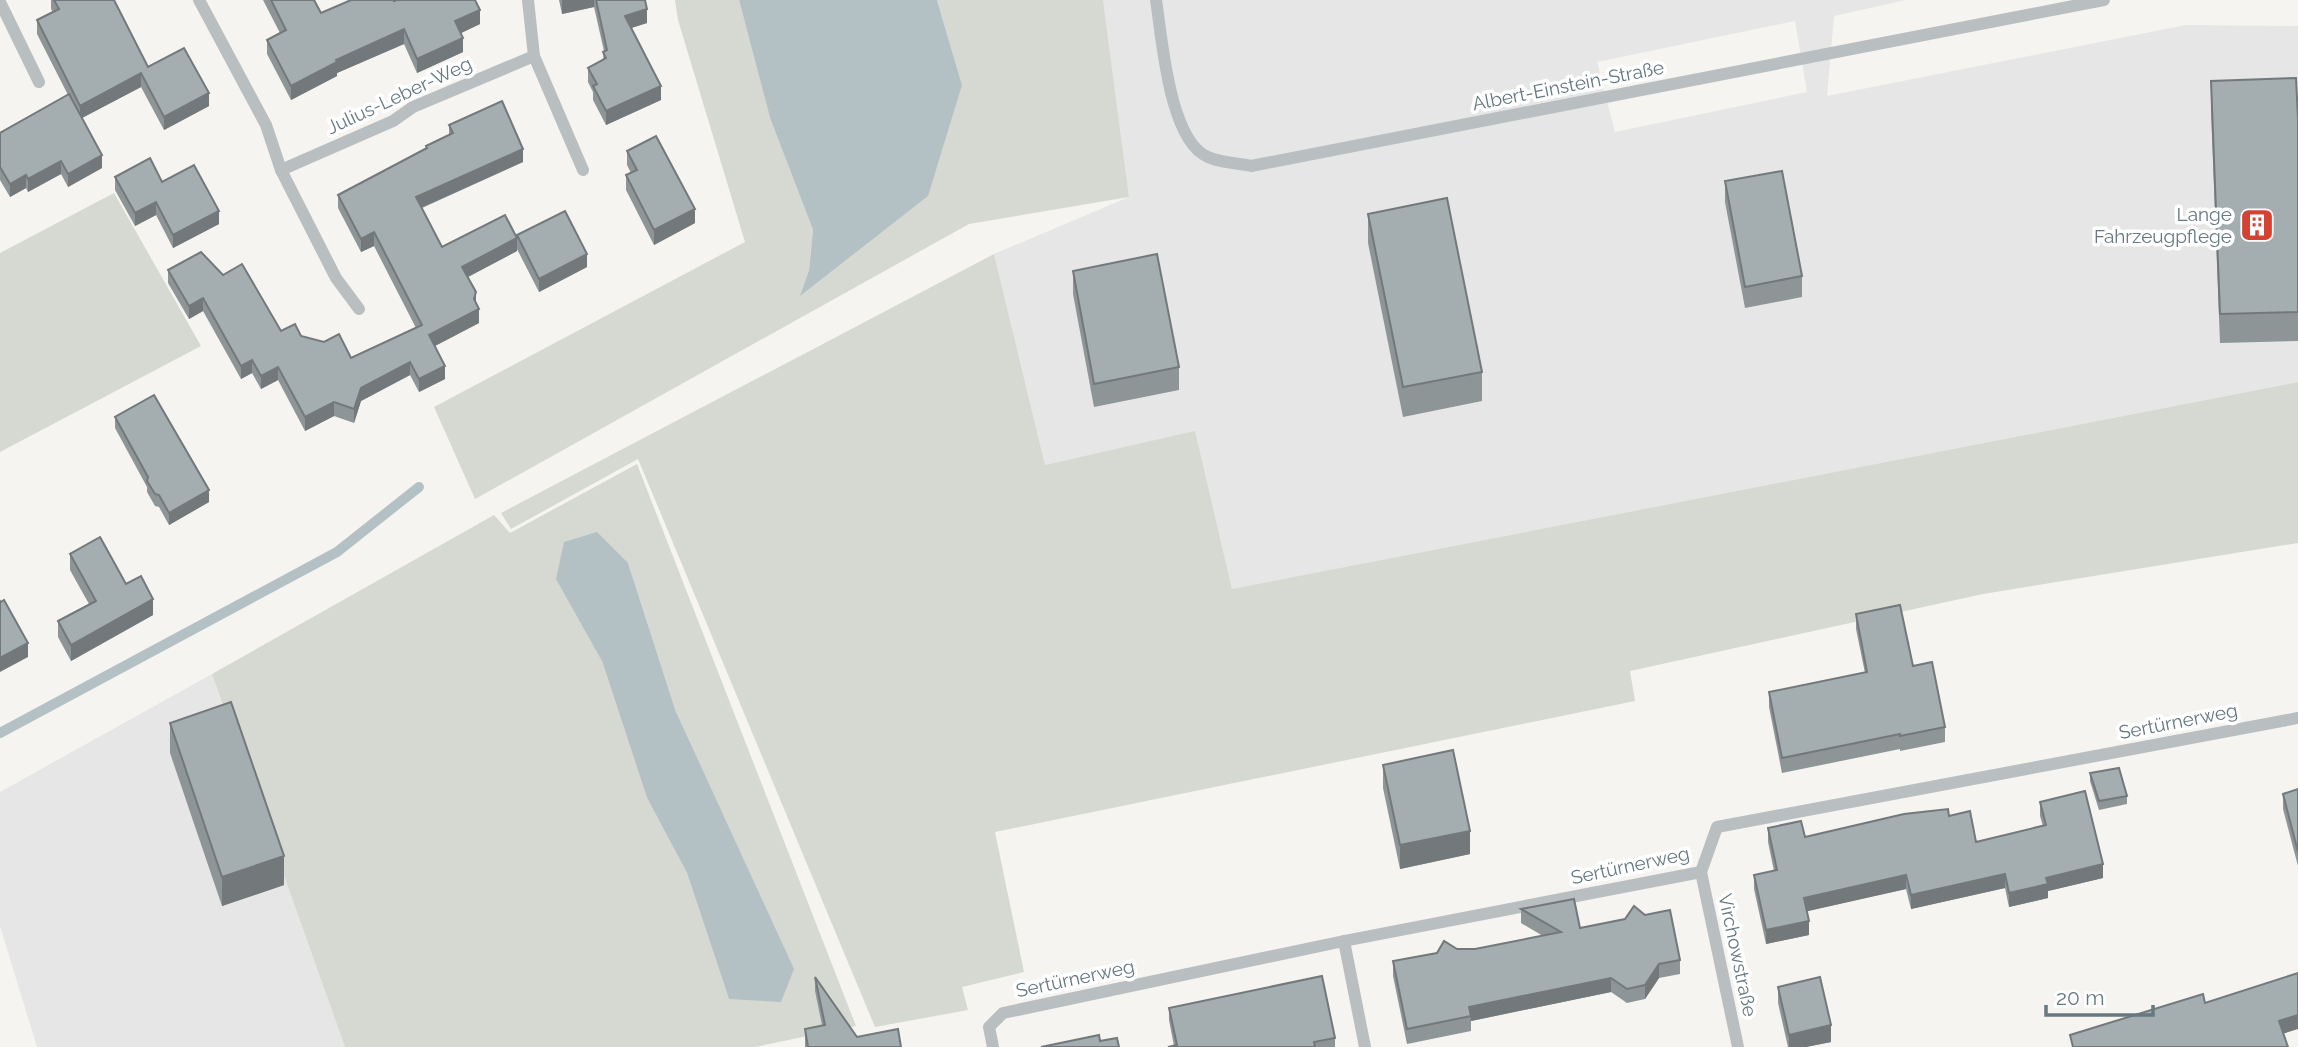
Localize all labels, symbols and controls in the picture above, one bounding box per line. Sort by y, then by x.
street label: Julius-Leber-Weg [323,52,475,138]
street label: Albert-Einstein-Straße [1470,56,1666,114]
place label: Lange Fahrzeugpflege [2094,203,2232,247]
building icon: Lange Fahrzeugpflege [2238,206,2276,244]
street label: Sertürnerweg [2117,699,2239,743]
street label: Sertürnerweg [1569,842,1691,888]
street label: Virchowstraße [1714,891,1762,1019]
street label: Sertürnerweg [1014,955,1136,1001]
scale bar [2046,974,2153,1018]
text: 20 m [2056,985,2104,1010]

